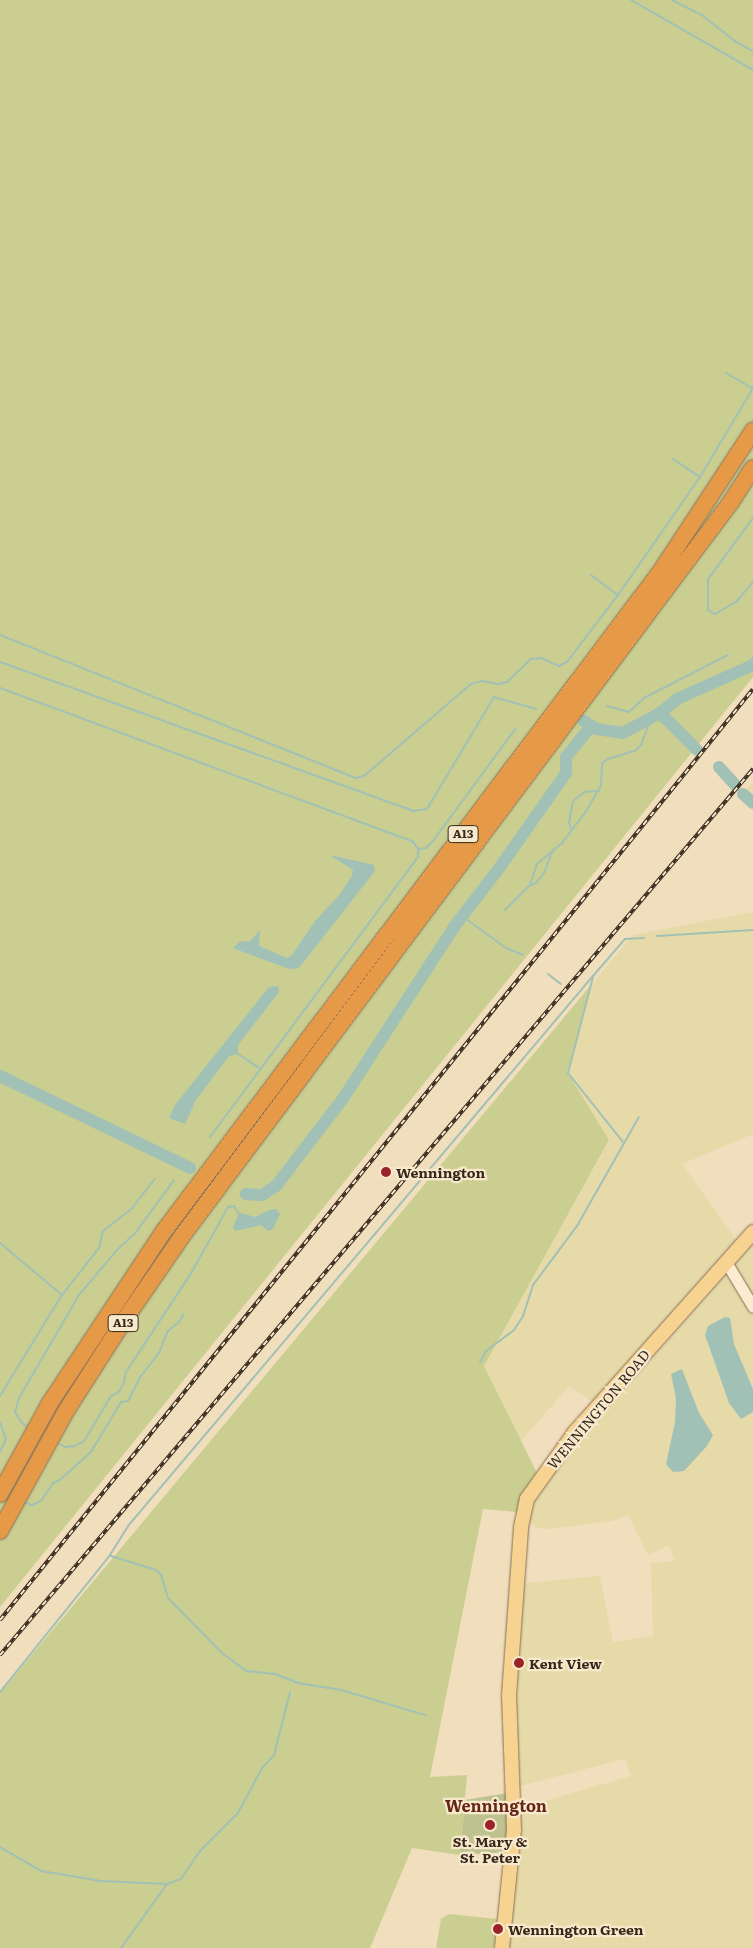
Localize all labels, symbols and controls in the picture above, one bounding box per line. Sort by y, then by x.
road number: A13 [447,824,479,844]
place label: Wennington [396,1164,485,1180]
marker: Wennington [380,1166,392,1178]
road number: A13 [107,1314,139,1332]
street label: WENNINGTON ROAD [543,1346,653,1472]
place label: Kent View [529,1655,602,1671]
marker: Kent View [513,1657,525,1669]
district label: Wennington [445,1795,547,1815]
marker: St. Mary & St. Peter [484,1819,496,1831]
place label: St. Mary & St. Peter [453,1833,527,1865]
place label: Wennington Green [508,1921,644,1937]
marker: Wennington Green [492,1923,504,1935]

